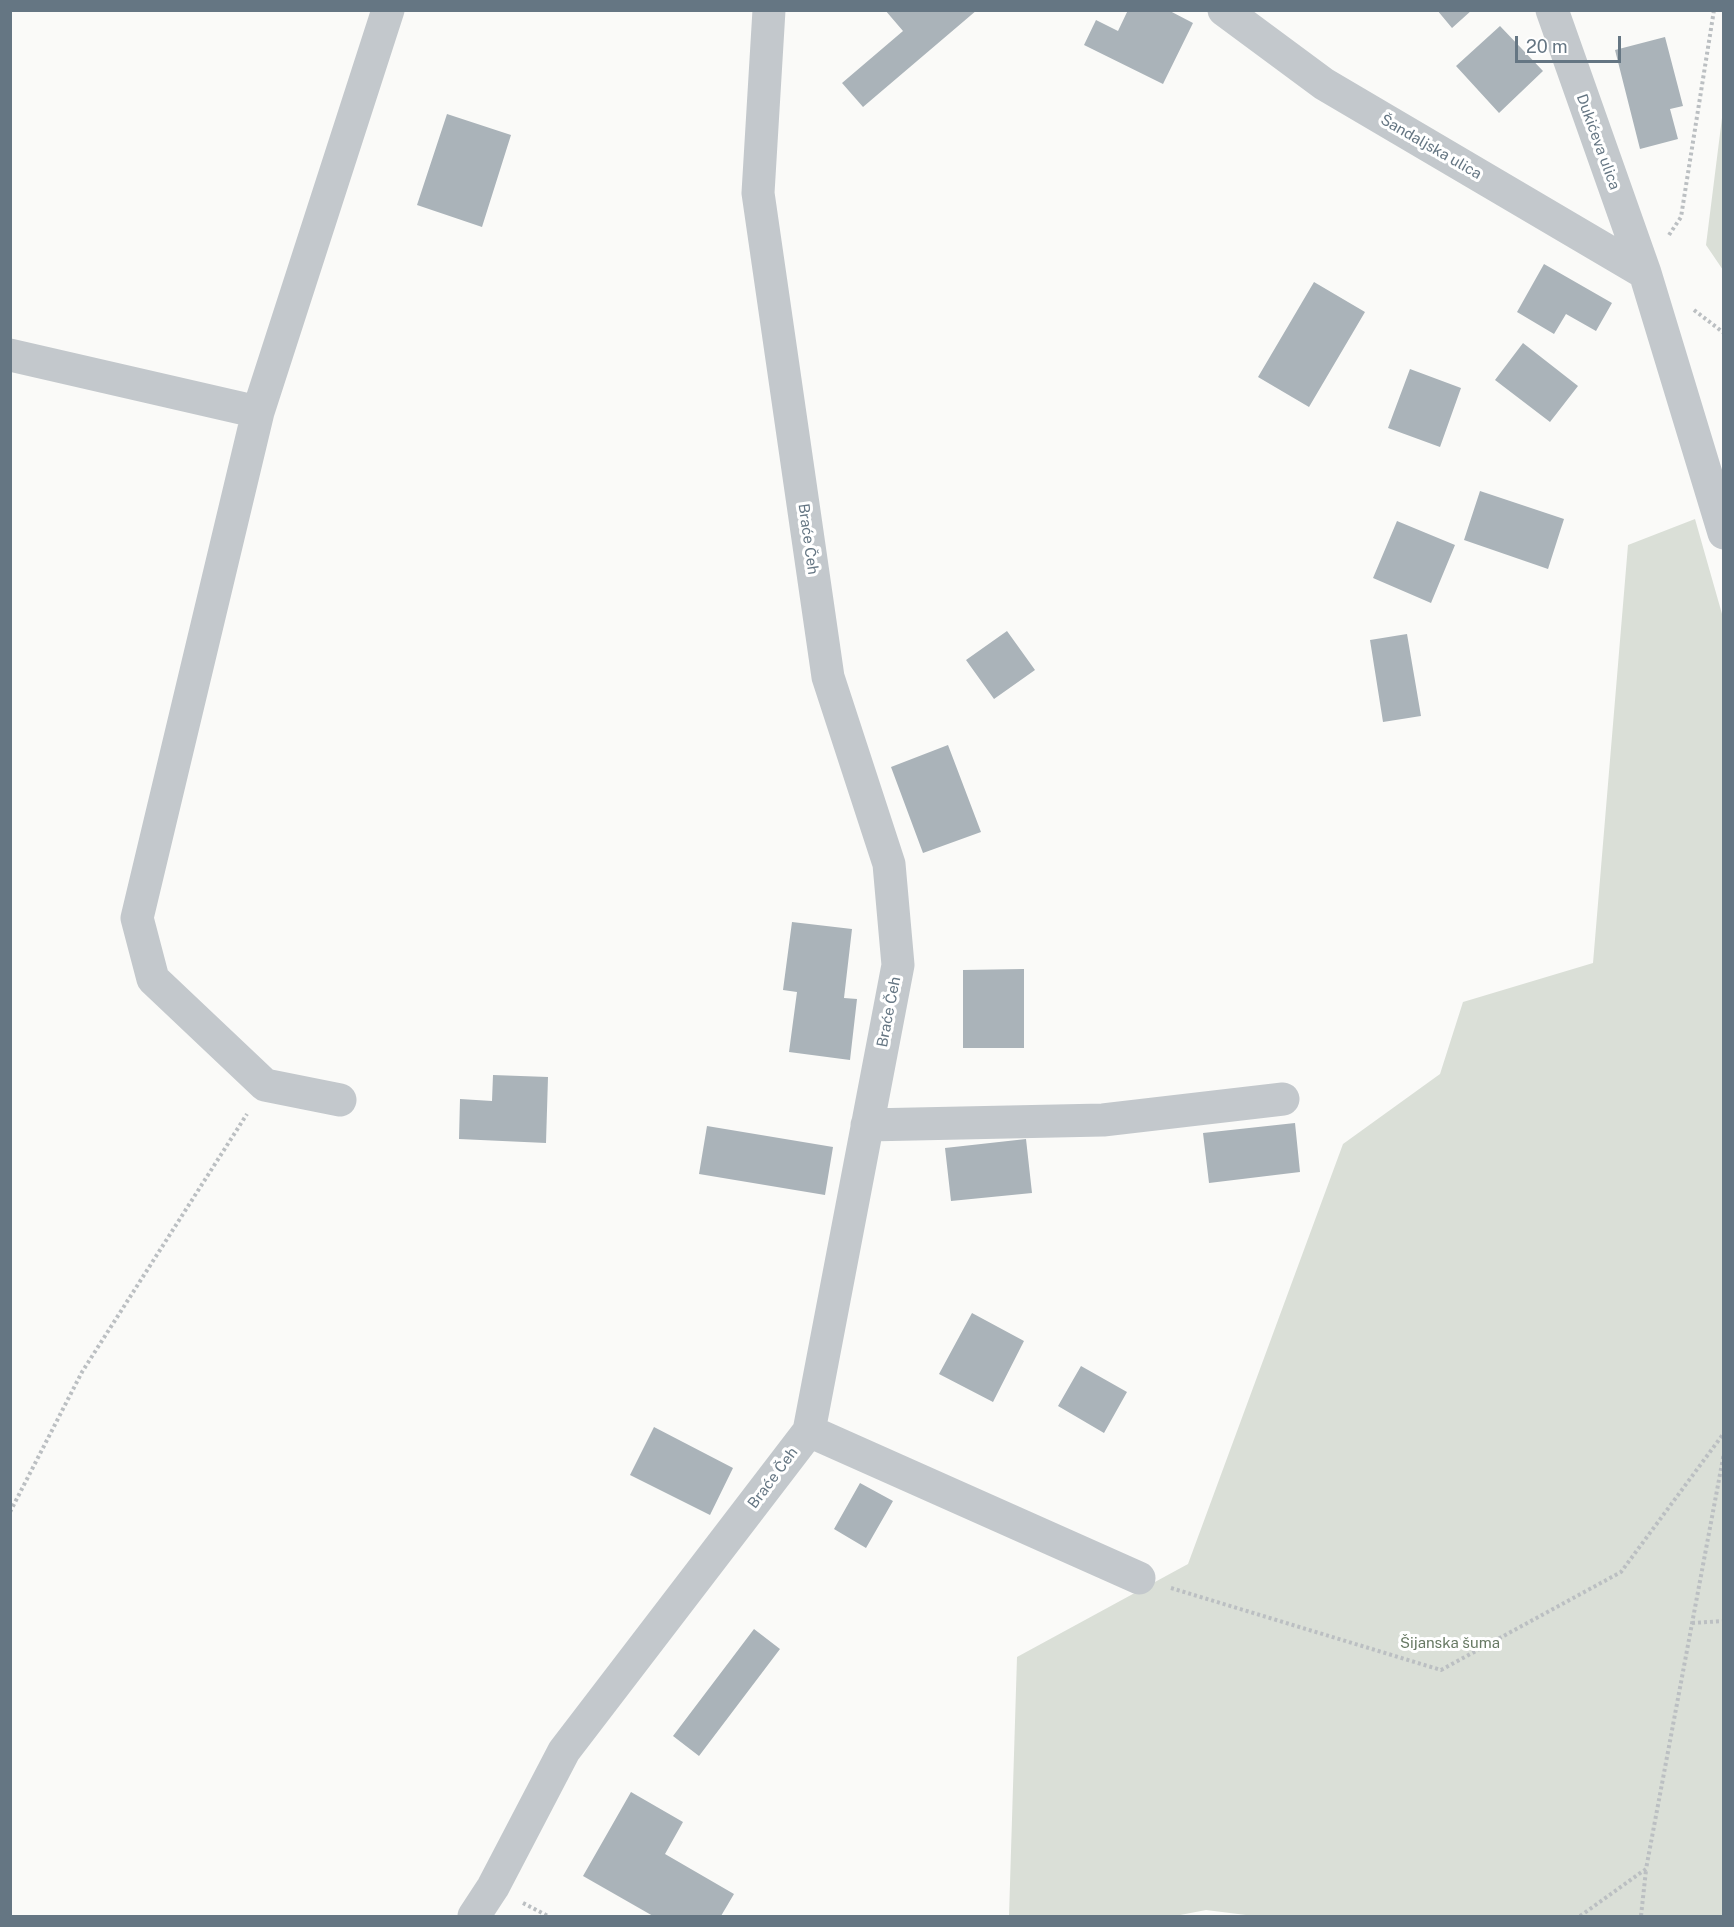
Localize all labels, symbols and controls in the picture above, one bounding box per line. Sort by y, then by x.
scale bar [1518,24,1624,62]
text: 20 m [1526,36,1568,57]
street label: Dukićeva ulica [1572,92,1624,192]
street label: Šandaljska ulica [1377,111,1485,183]
street label: Braće Čeh [794,502,822,576]
street label: Braće Čeh [873,975,905,1049]
street label: Braće Čeh [744,1444,802,1512]
park label: Šijanska šuma [1400,1634,1500,1652]

